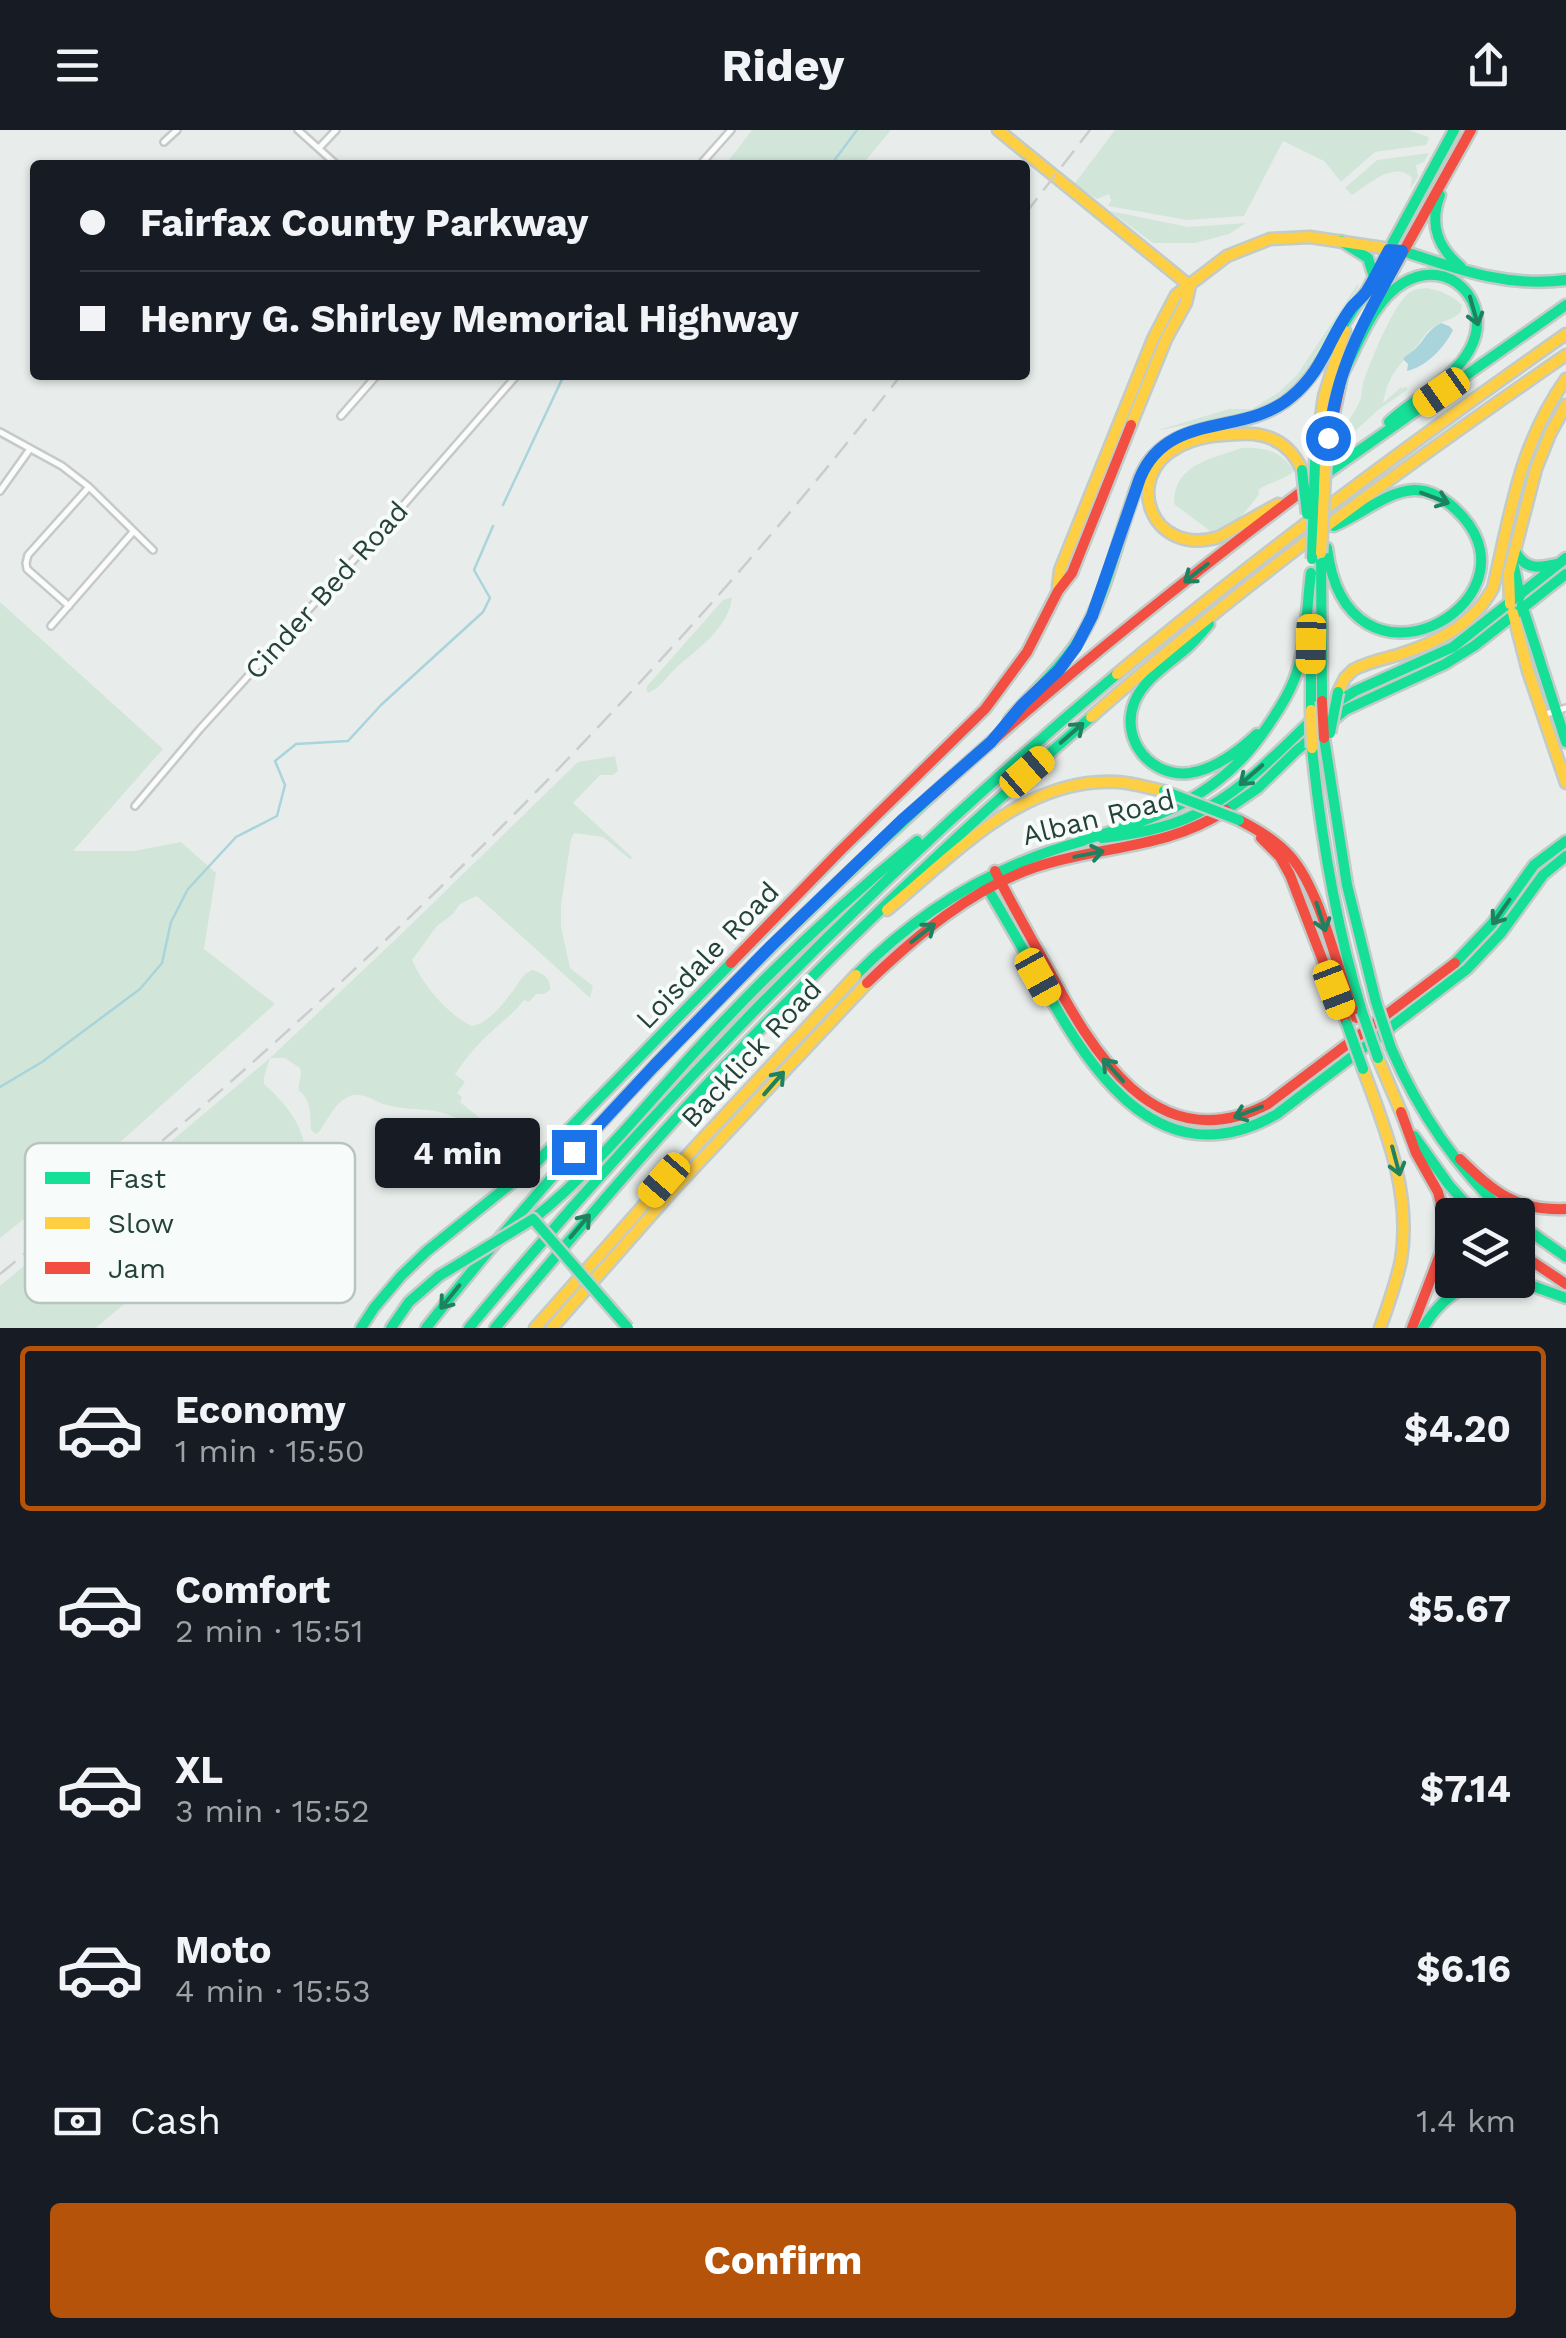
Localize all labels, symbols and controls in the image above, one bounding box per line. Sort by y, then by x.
icon: menu [50,38,105,93]
icon: share [1461,38,1516,93]
text: Ridey [722,39,844,92]
text: Fairfax County Parkway [140,201,588,245]
one-way arrow [1466,294,1484,326]
text: Henry G. Shirley Memorial Highway [140,297,799,341]
car [1408,363,1474,421]
route start [1306,416,1351,461]
one-way arrow [1419,491,1450,509]
street label: Cinder Bed Road [238,495,415,686]
one-way arrow [1183,562,1210,583]
car [1295,614,1327,674]
one-way arrow [1059,721,1084,744]
car [995,741,1059,803]
one-way arrow [1239,764,1264,787]
street label: Alban Road [1019,783,1178,852]
one-way arrow [1072,844,1104,863]
street label: Loisdale Road [629,875,786,1036]
one-way arrow [1491,897,1512,925]
one-way arrow [1314,900,1332,932]
one-way arrow [909,922,936,943]
car [1010,943,1066,1011]
car [1309,957,1359,1023]
street label: Backlick Road [674,972,828,1134]
one-way arrow [1102,1058,1125,1083]
one-way arrow [762,1071,784,1097]
one-way arrow [1233,1105,1264,1123]
callout: 4 min [374,1117,539,1187]
route end [552,1130,597,1175]
text: 4 min [413,1134,502,1172]
legend [25,1143,355,1303]
one-way arrow [1387,1144,1406,1176]
car [633,1148,695,1212]
text: Fast [108,1162,166,1195]
map controls [1435,1198,1535,1298]
button: layers [1435,1198,1535,1298]
text: Slow [108,1207,174,1240]
one-way arrow [568,1214,591,1239]
text: Jam [108,1252,166,1285]
one-way arrow [439,1284,461,1310]
icon: car [55,1384,145,1474]
text: Economy [175,1388,346,1432]
text: $4.20 [1404,1407,1511,1451]
text: 1 min · 15:50 [175,1432,365,1470]
icon: car [55,1564,145,1654]
text: Comfort [175,1568,330,1612]
text: $5.67 [1408,1587,1511,1631]
text: 2 min · 15:51 [175,1612,363,1650]
icon: car [55,1744,145,1834]
text: XL [175,1748,223,1792]
text: $7.14 [1420,1767,1511,1811]
text: 3 min · 15:52 [175,1792,370,1830]
icon: car [55,1924,145,2014]
text: Moto [175,1928,271,1972]
text: $6.16 [1416,1947,1511,1991]
text: 4 min · 15:53 [175,1972,371,2010]
icon: cash [50,2094,105,2149]
text: Cash [130,2099,221,2143]
text: 1.4 km [1416,2102,1516,2140]
button: Confirm [50,2203,1516,2318]

